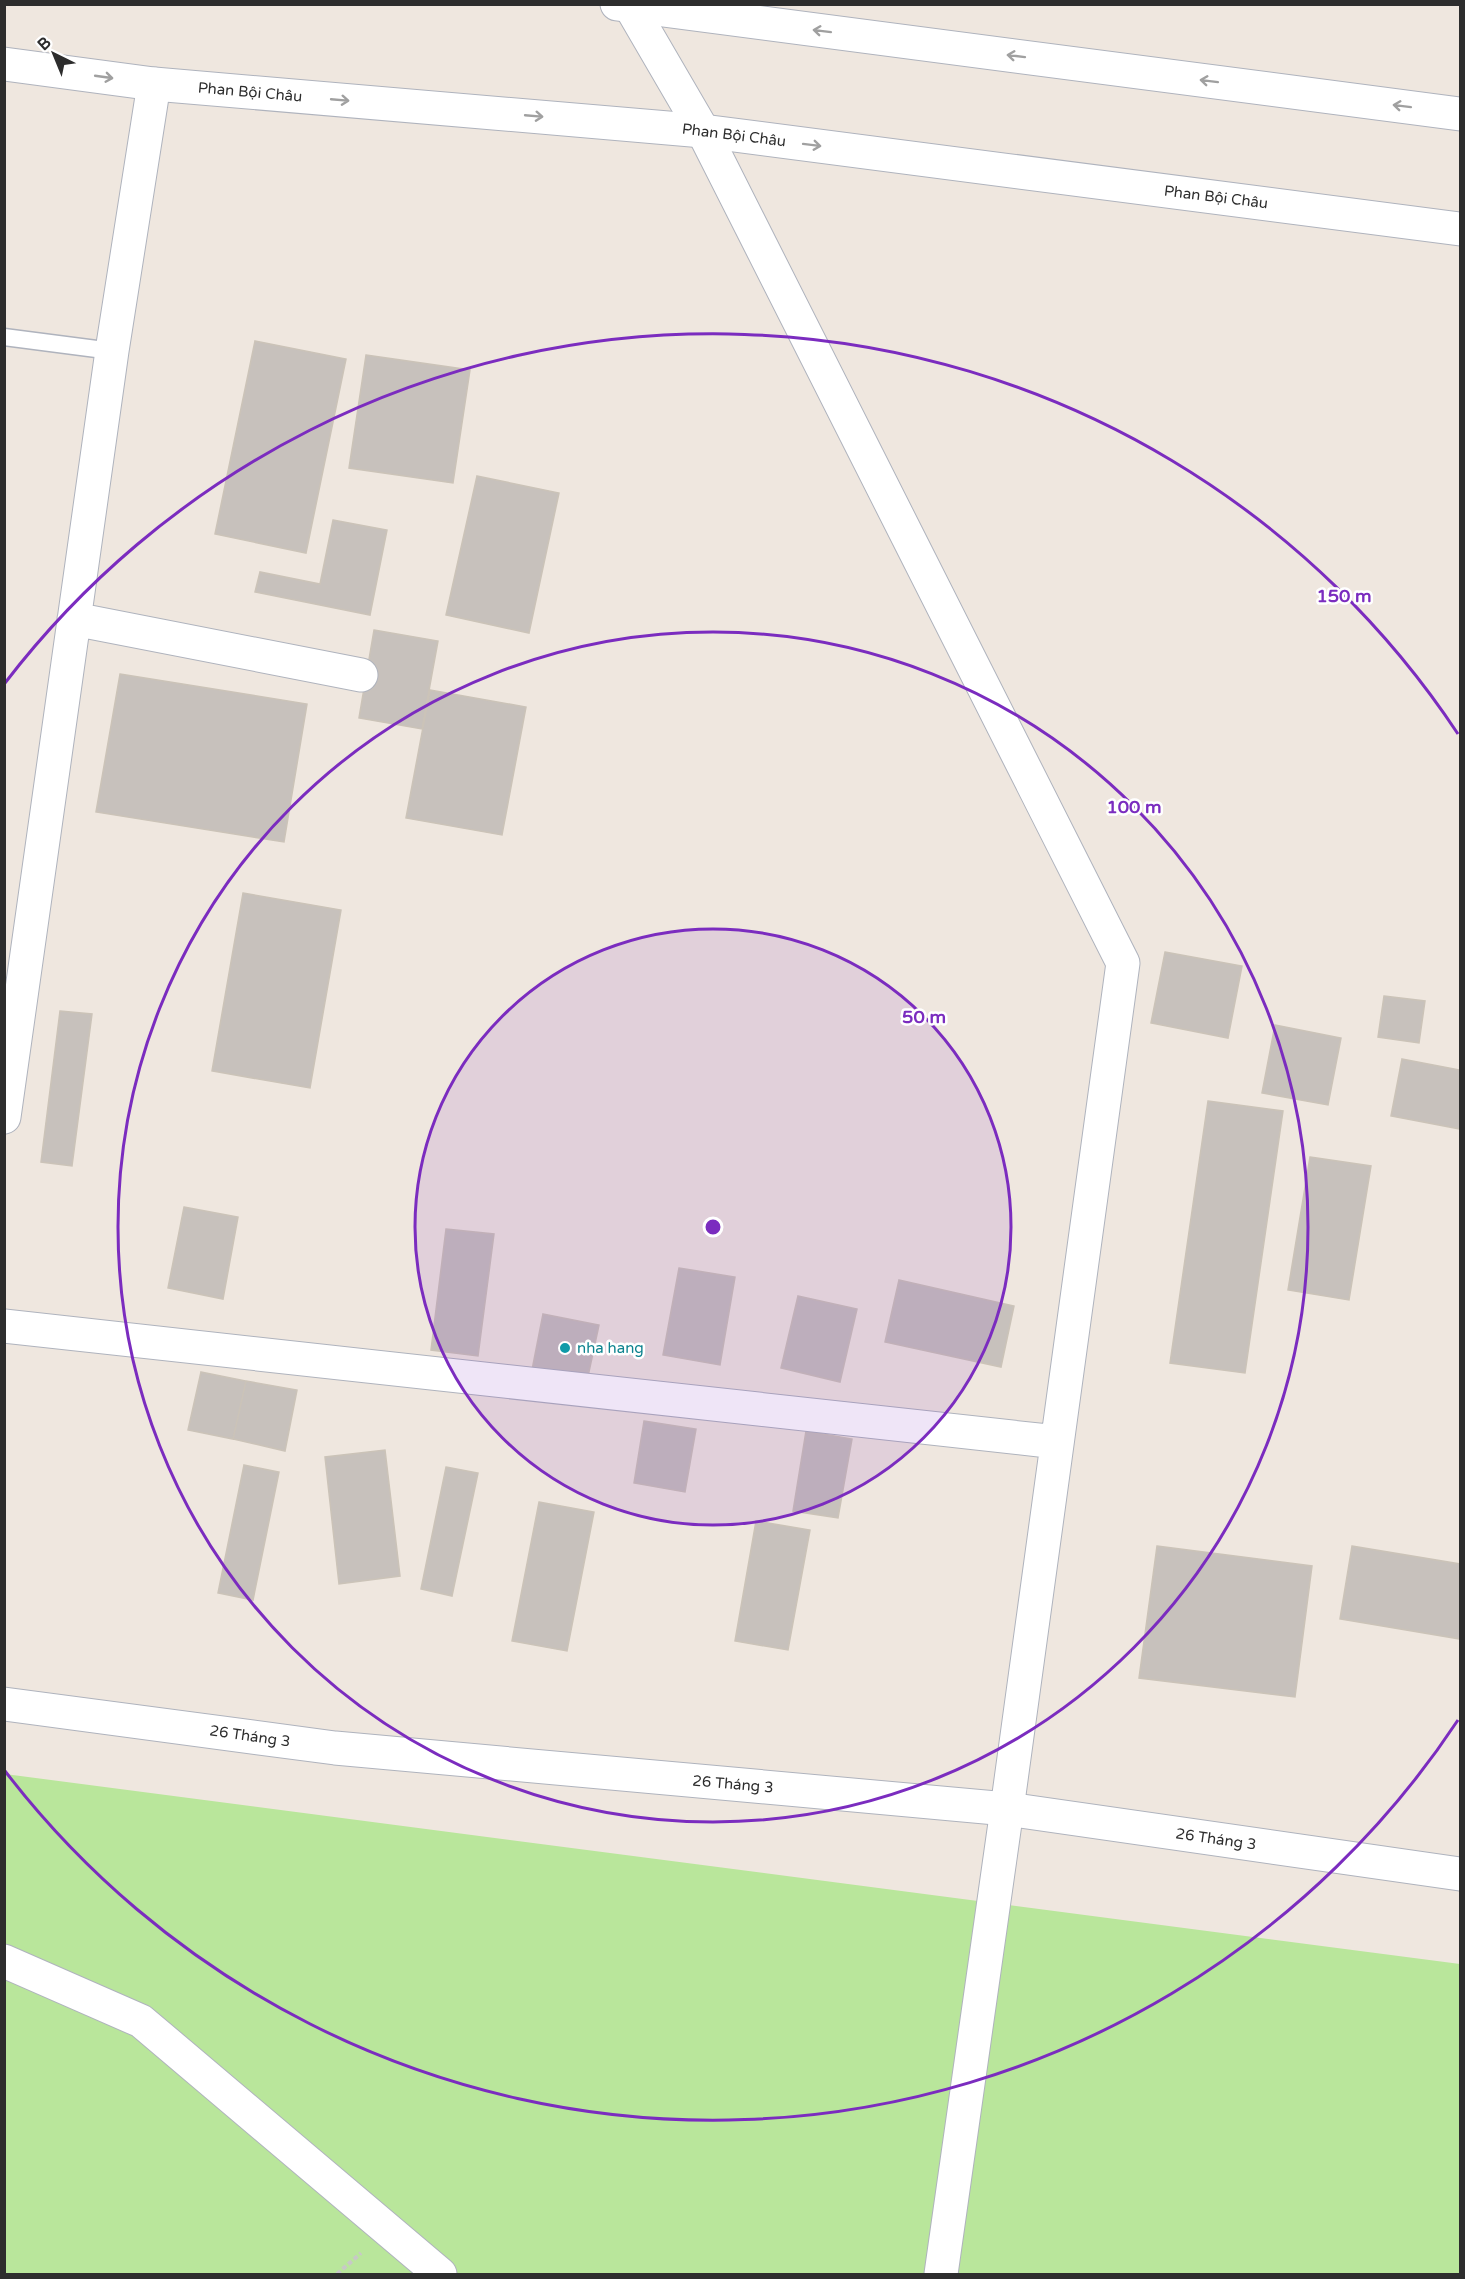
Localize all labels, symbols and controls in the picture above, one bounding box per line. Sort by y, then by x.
north arrow [24,24,84,84]
one-way arrow [813,25,833,36]
text: B [34,33,55,55]
one-way arrow [1006,51,1026,62]
one-way arrow [94,72,114,83]
one-way arrow [1200,76,1220,87]
street label: Phan Bội Châu [197,78,303,106]
one-way arrow [330,95,349,106]
one-way arrow [1393,101,1413,112]
one-way arrow [524,111,544,122]
street label: Phan Bội Châu [681,120,787,150]
one-way arrow [801,140,821,151]
street label: Phan Bội Châu [1163,182,1269,212]
text: 150 m [1316,585,1372,607]
text: 100 m [1106,796,1162,818]
text: 50 m [902,1006,946,1028]
centre of rings [703,1217,723,1237]
place label: nha hang [577,1339,644,1357]
marker: nha hang [558,1341,572,1355]
street label: 26 Tháng 3 [209,1721,291,1751]
street label: 26 Tháng 3 [692,1771,774,1797]
street label: 26 Tháng 3 [1175,1824,1257,1854]

